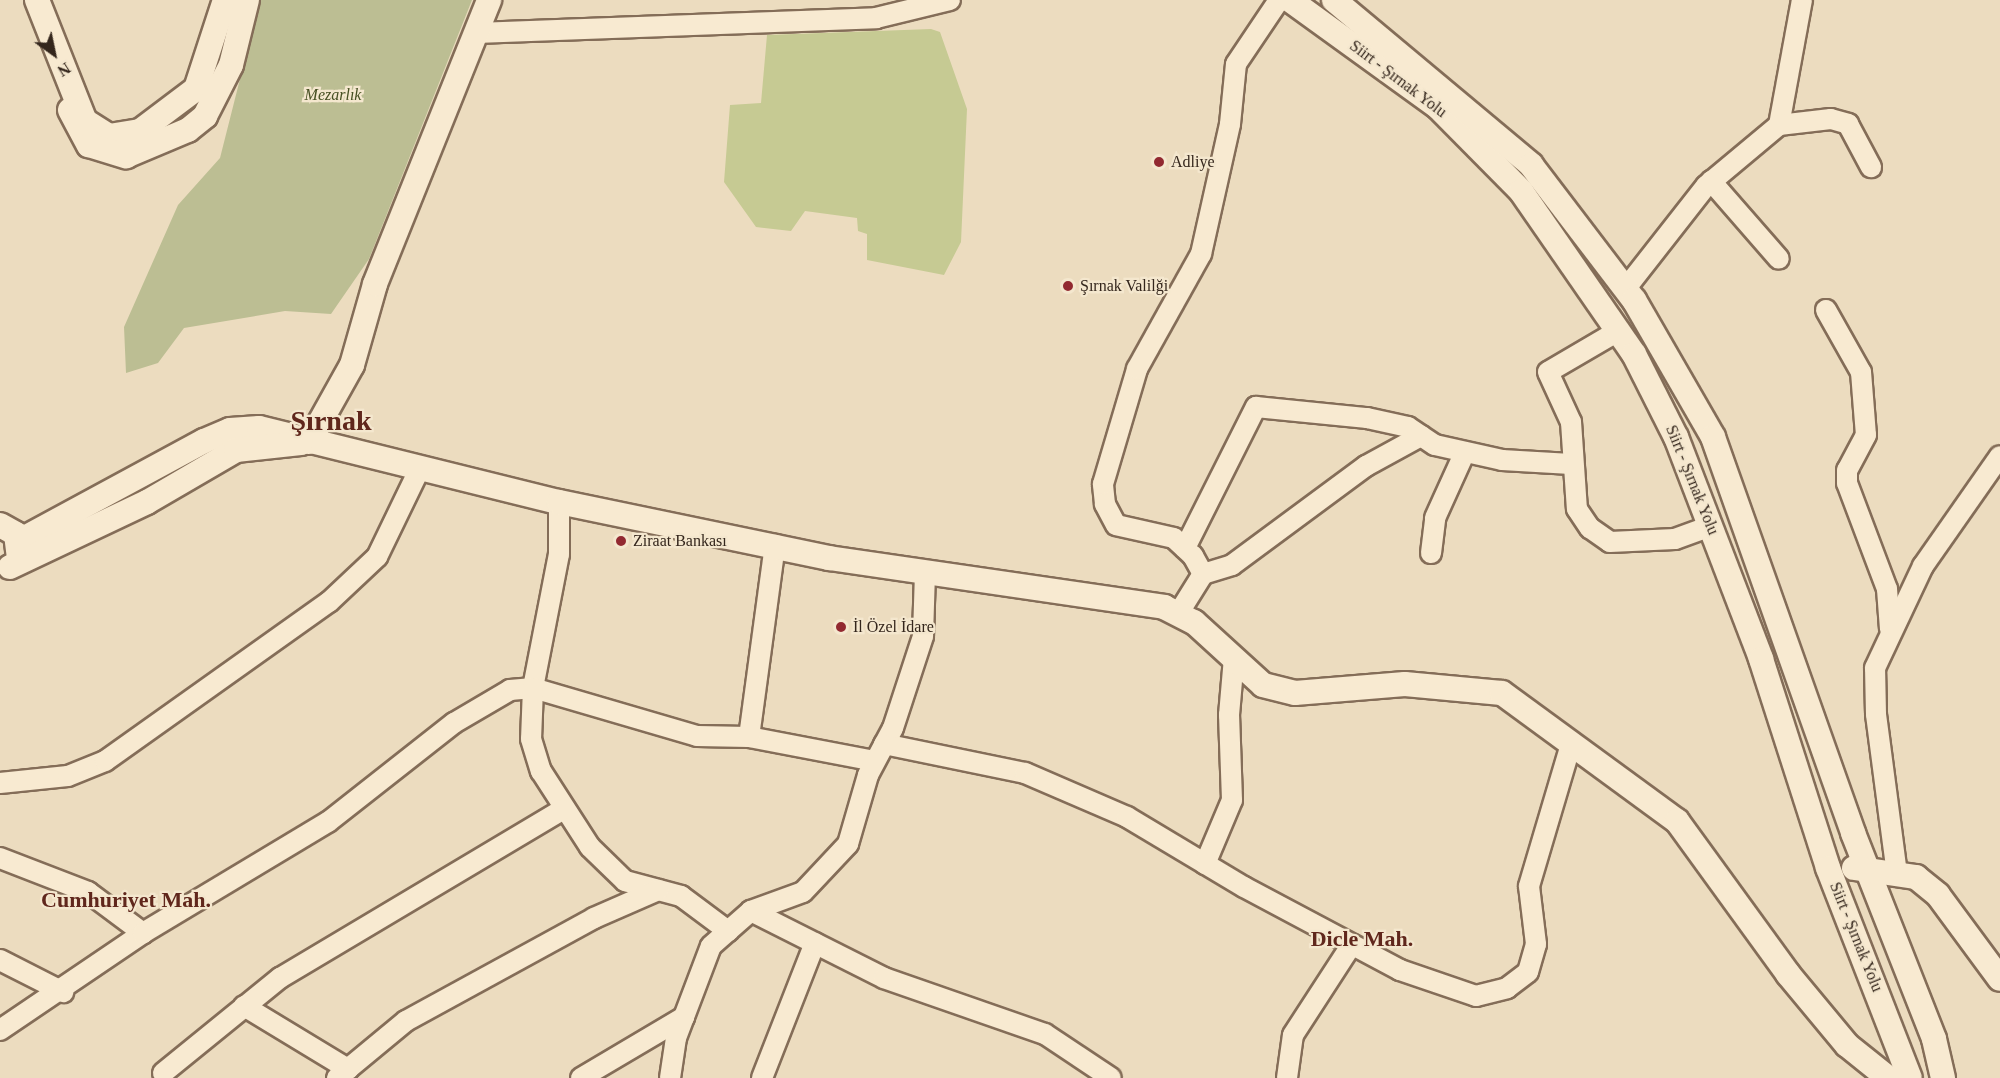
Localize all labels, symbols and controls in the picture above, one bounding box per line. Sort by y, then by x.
north arrow [24,24,84,84]
street label: Siirt - Şırnak Yolu [1345,36,1451,122]
text: N [55,59,74,80]
park label: Mezarlık [305,85,361,105]
place label: Adliye [1171,152,1215,172]
marker: Adliye [1152,155,1166,169]
place label: Şırnak Valilği [1080,276,1168,296]
marker: Şırnak Valilği [1061,279,1075,293]
district label: Şırnak [291,404,371,438]
street label: Siirt - Şırnak Yolu [1661,422,1723,538]
place label: Ziraat Bankası [633,531,727,551]
marker: Ziraat Bankası [614,534,628,548]
place label: İl Özel İdare [853,617,934,637]
marker: İl Özel İdare [834,620,848,634]
street label: Siirt - Şırnak Yolu [1825,879,1887,995]
district label: Cumhuriyet Mah. [41,887,211,913]
district label: Dicle Mah. [1311,926,1413,952]

